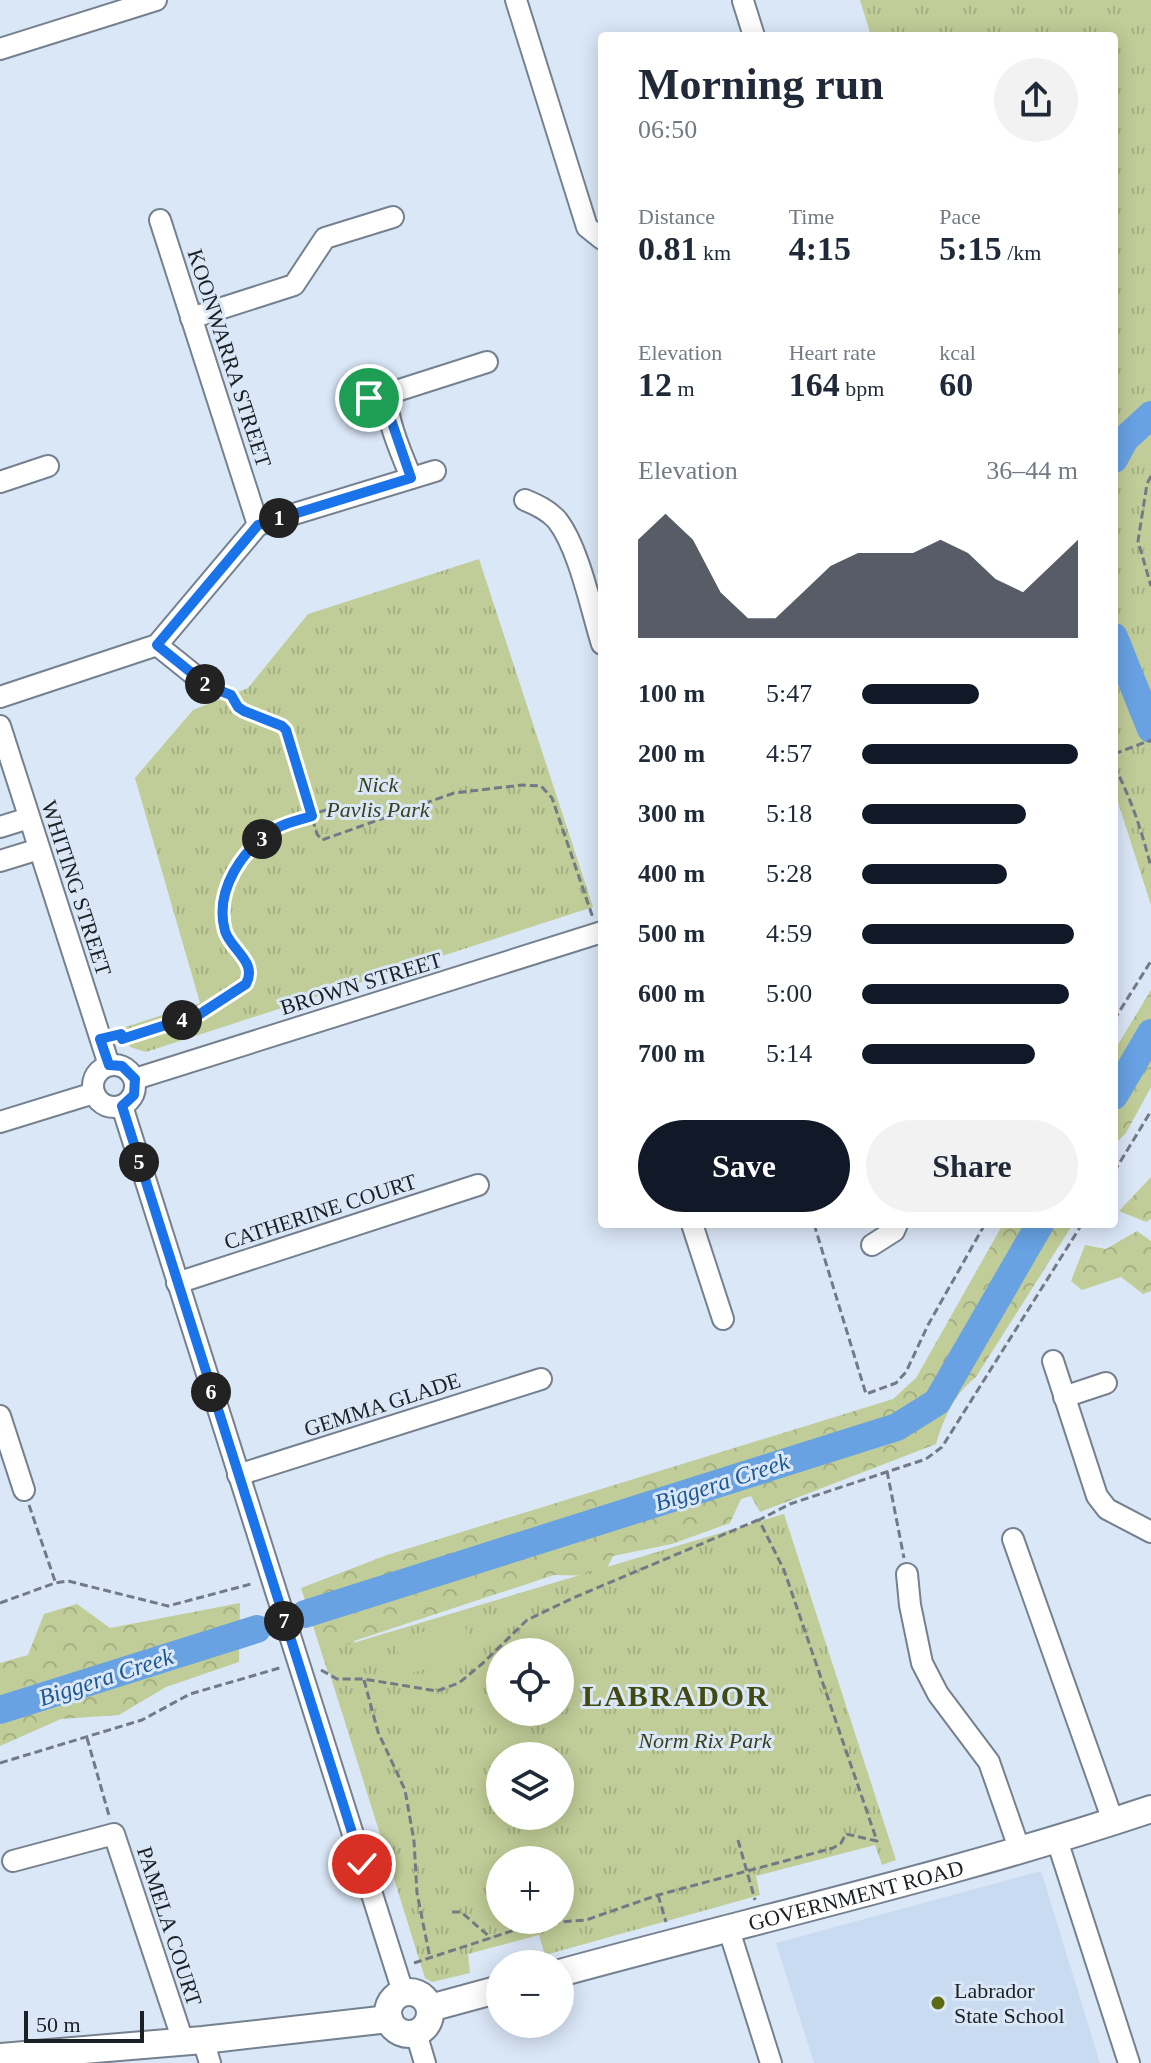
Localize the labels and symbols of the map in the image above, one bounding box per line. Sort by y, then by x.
street label: KOONWARRA STREET [182,246,277,471]
pin [335,364,403,432]
pin: 1 [259,498,299,538]
pin: 2 [185,664,225,704]
park label: Nick Pavlis Park [325,772,431,822]
street label: WHITING STREET [36,797,117,979]
pin: 3 [242,819,282,859]
street label: BROWN STREET [277,947,446,1020]
pin: 4 [162,1000,202,1040]
pin: 5 [119,1142,159,1182]
street label: CATHERINE COURT [221,1168,420,1254]
street label: GEMMA GLADE [301,1367,464,1442]
pin: 6 [191,1372,231,1412]
water label: Biggera Creek [652,1448,793,1516]
pin: 7 [264,1601,304,1641]
water label: Biggera Creek [36,1643,177,1711]
district label: LABRADOR [582,1679,770,1712]
park label: Norm Rix Park [637,1728,773,1753]
pin [328,1830,396,1898]
street label: PAMELA COURT [132,1843,207,2009]
street label: GOVERNMENT ROAD [746,1855,966,1936]
place label: Labrador State School [954,1978,1065,2028]
marker: Labrador State School [929,1994,947,2012]
scale bar [24,2007,144,2043]

